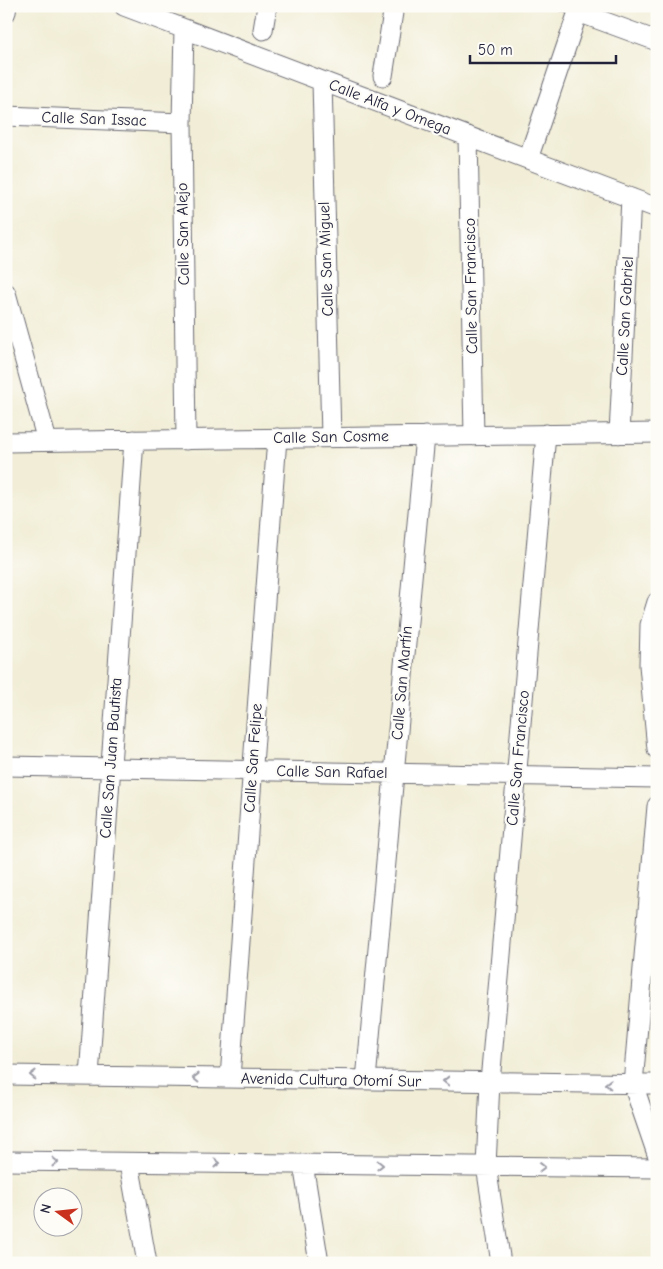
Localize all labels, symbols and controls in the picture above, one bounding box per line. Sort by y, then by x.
scale bar [470,32,617,64]
text: 50 m [478,41,513,59]
street label: Calle Alfa y Omega [326,75,454,139]
street label: Calle San Issac [41,108,147,130]
street label: Calle San Alejo [173,182,193,286]
street label: Calle San Miguel [315,201,337,317]
street label: Calle San Francisco [461,218,481,354]
street label: Calle San Gabriel [613,256,637,376]
street label: Calle San Cosme [273,427,389,447]
street label: Calle San Martín [388,625,416,741]
street label: Calle San Juan Bautista [96,677,126,839]
street label: Calle San Francisco [503,689,533,827]
street label: Calle San Felipe [240,703,266,813]
street label: Calle San Rafael [276,762,388,782]
street label: Avenida Cultura Otomí Sur [241,1069,422,1091]
one-way arrow [29,1070,36,1080]
one-way arrow [191,1073,199,1083]
one-way arrow [441,1076,449,1086]
one-way arrow [604,1079,612,1089]
one-way arrow [52,1157,59,1167]
one-way arrow [214,1158,222,1168]
one-way arrow [376,1160,384,1170]
one-way arrow [539,1162,547,1172]
north arrow [32,1186,82,1236]
text: N [37,1202,55,1215]

